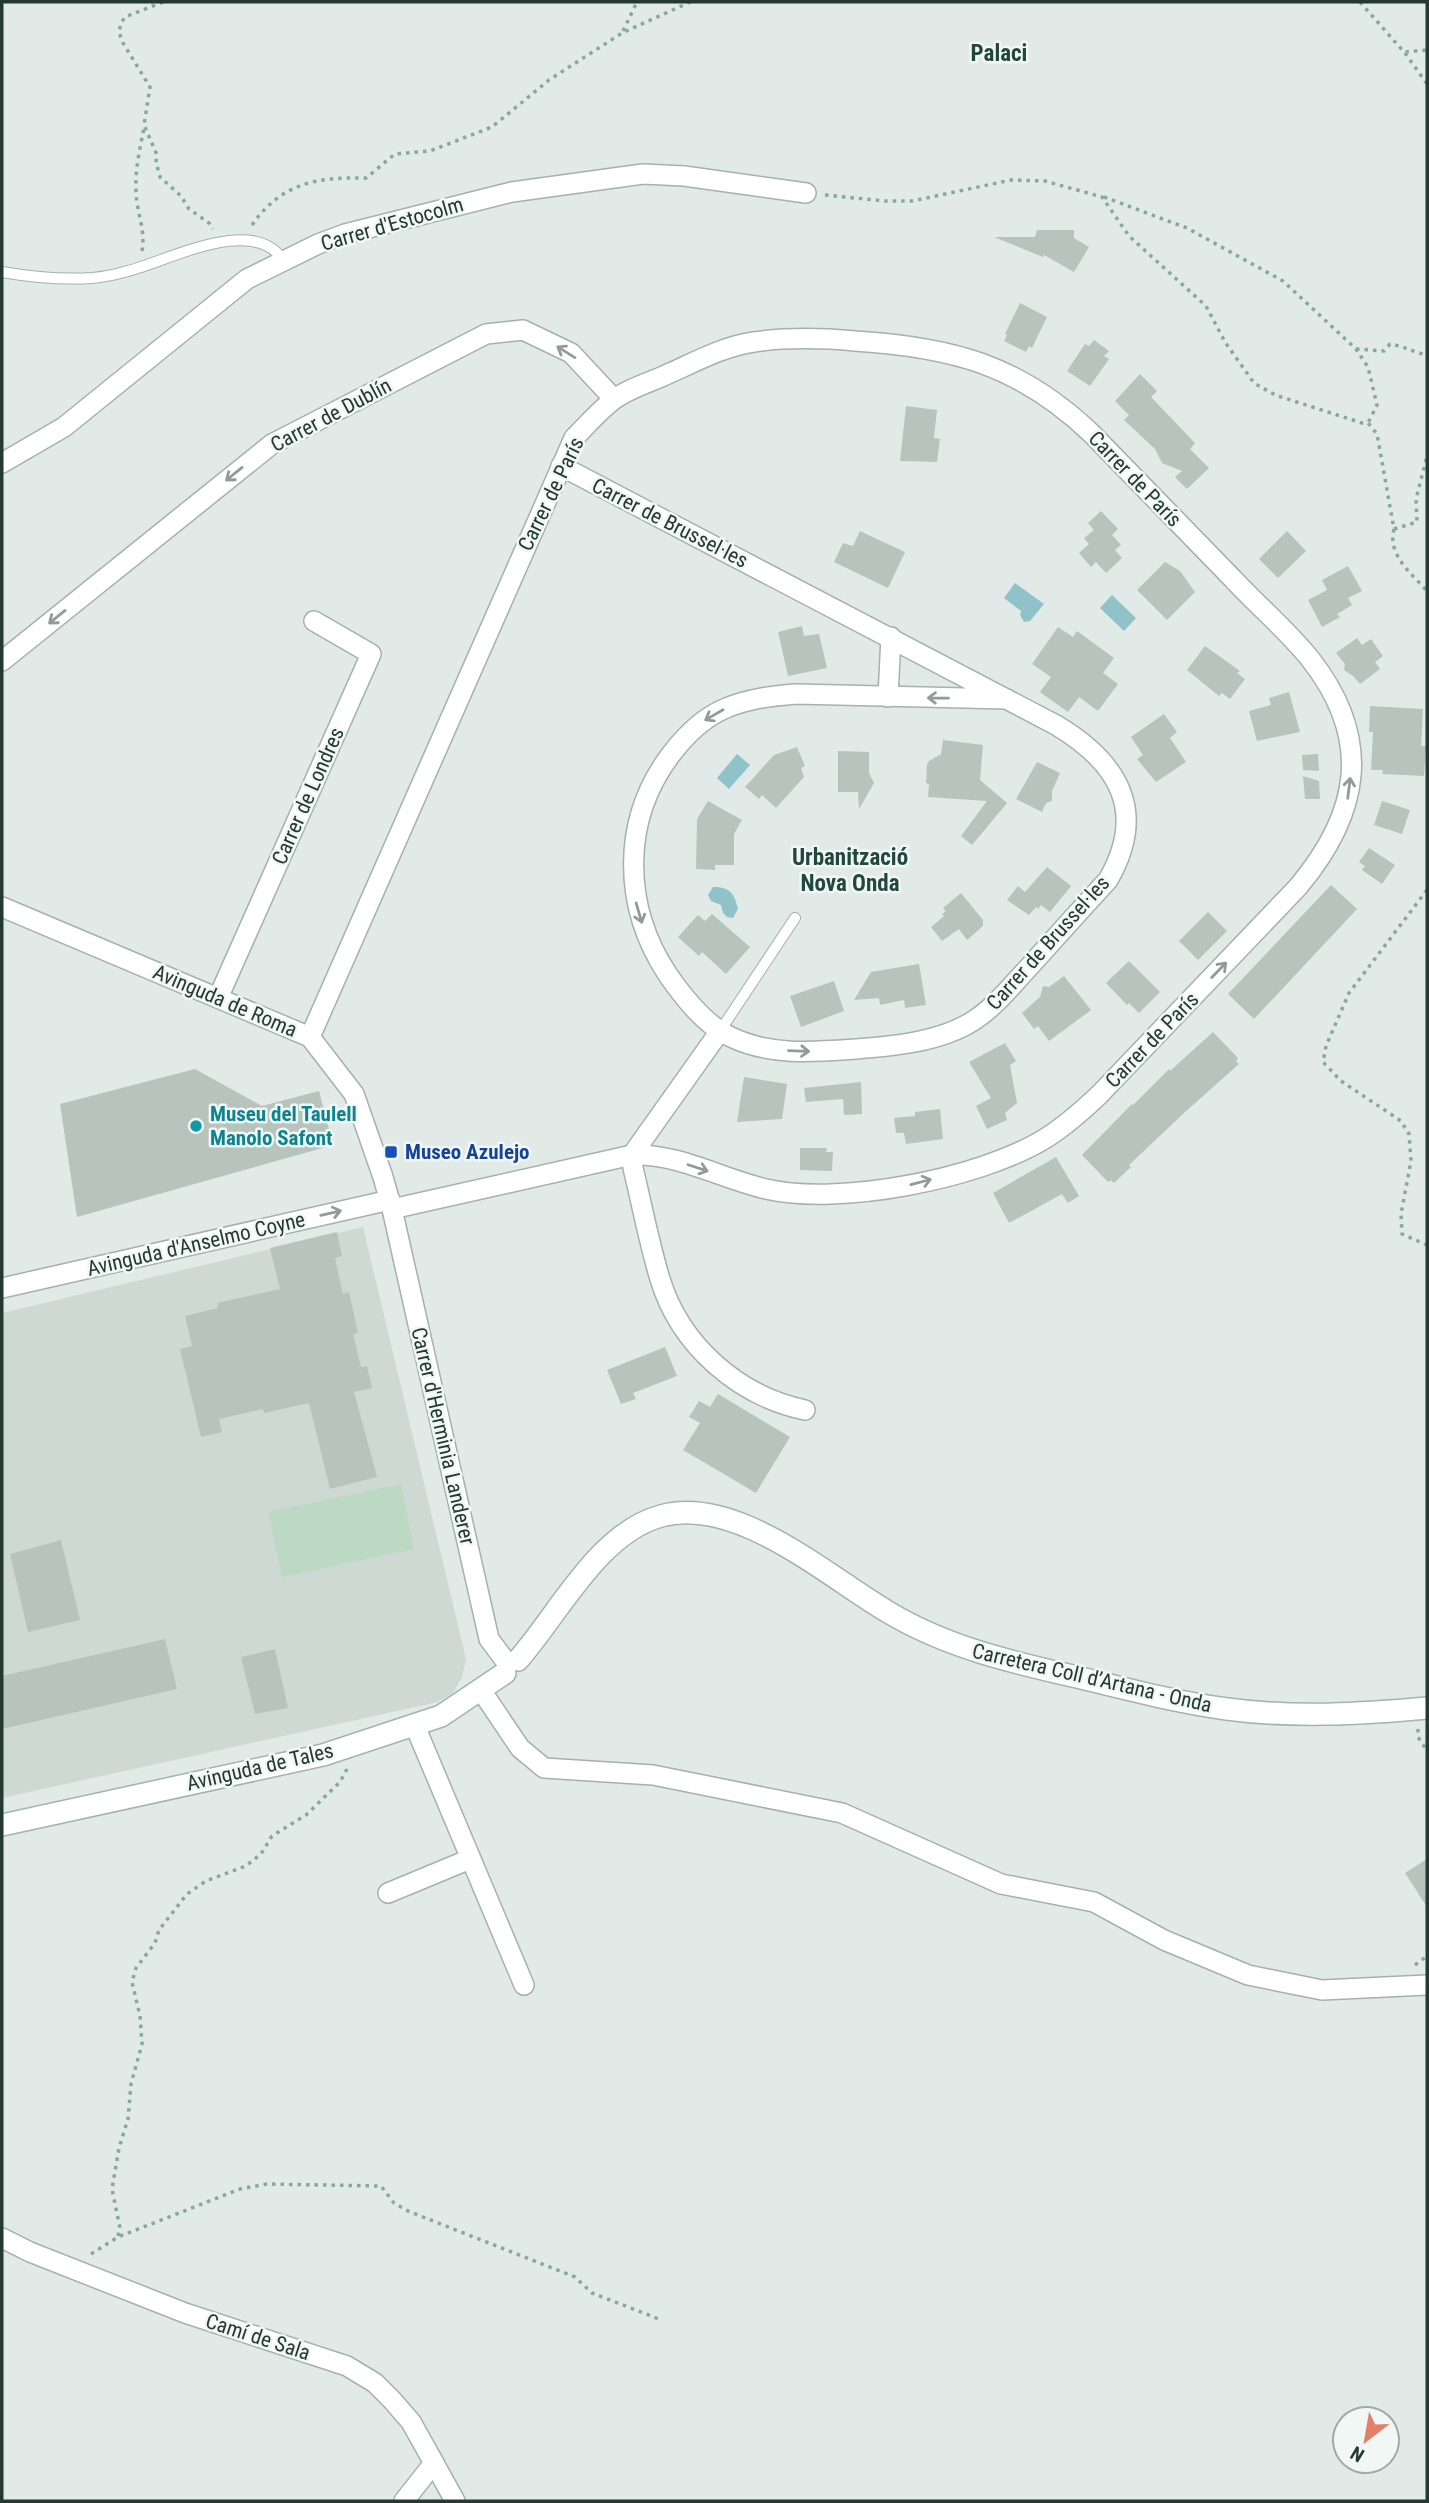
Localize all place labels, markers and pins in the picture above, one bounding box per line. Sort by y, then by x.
place label: Museu del Taulell Manolo Safont [210,1102,357,1150]
marker: Museu del Taulell Manolo Safont [188,1118,204,1134]
place label: Museo Azulejo [405,1140,530,1164]
marker: Museo Azulejo [383,1144,399,1160]

